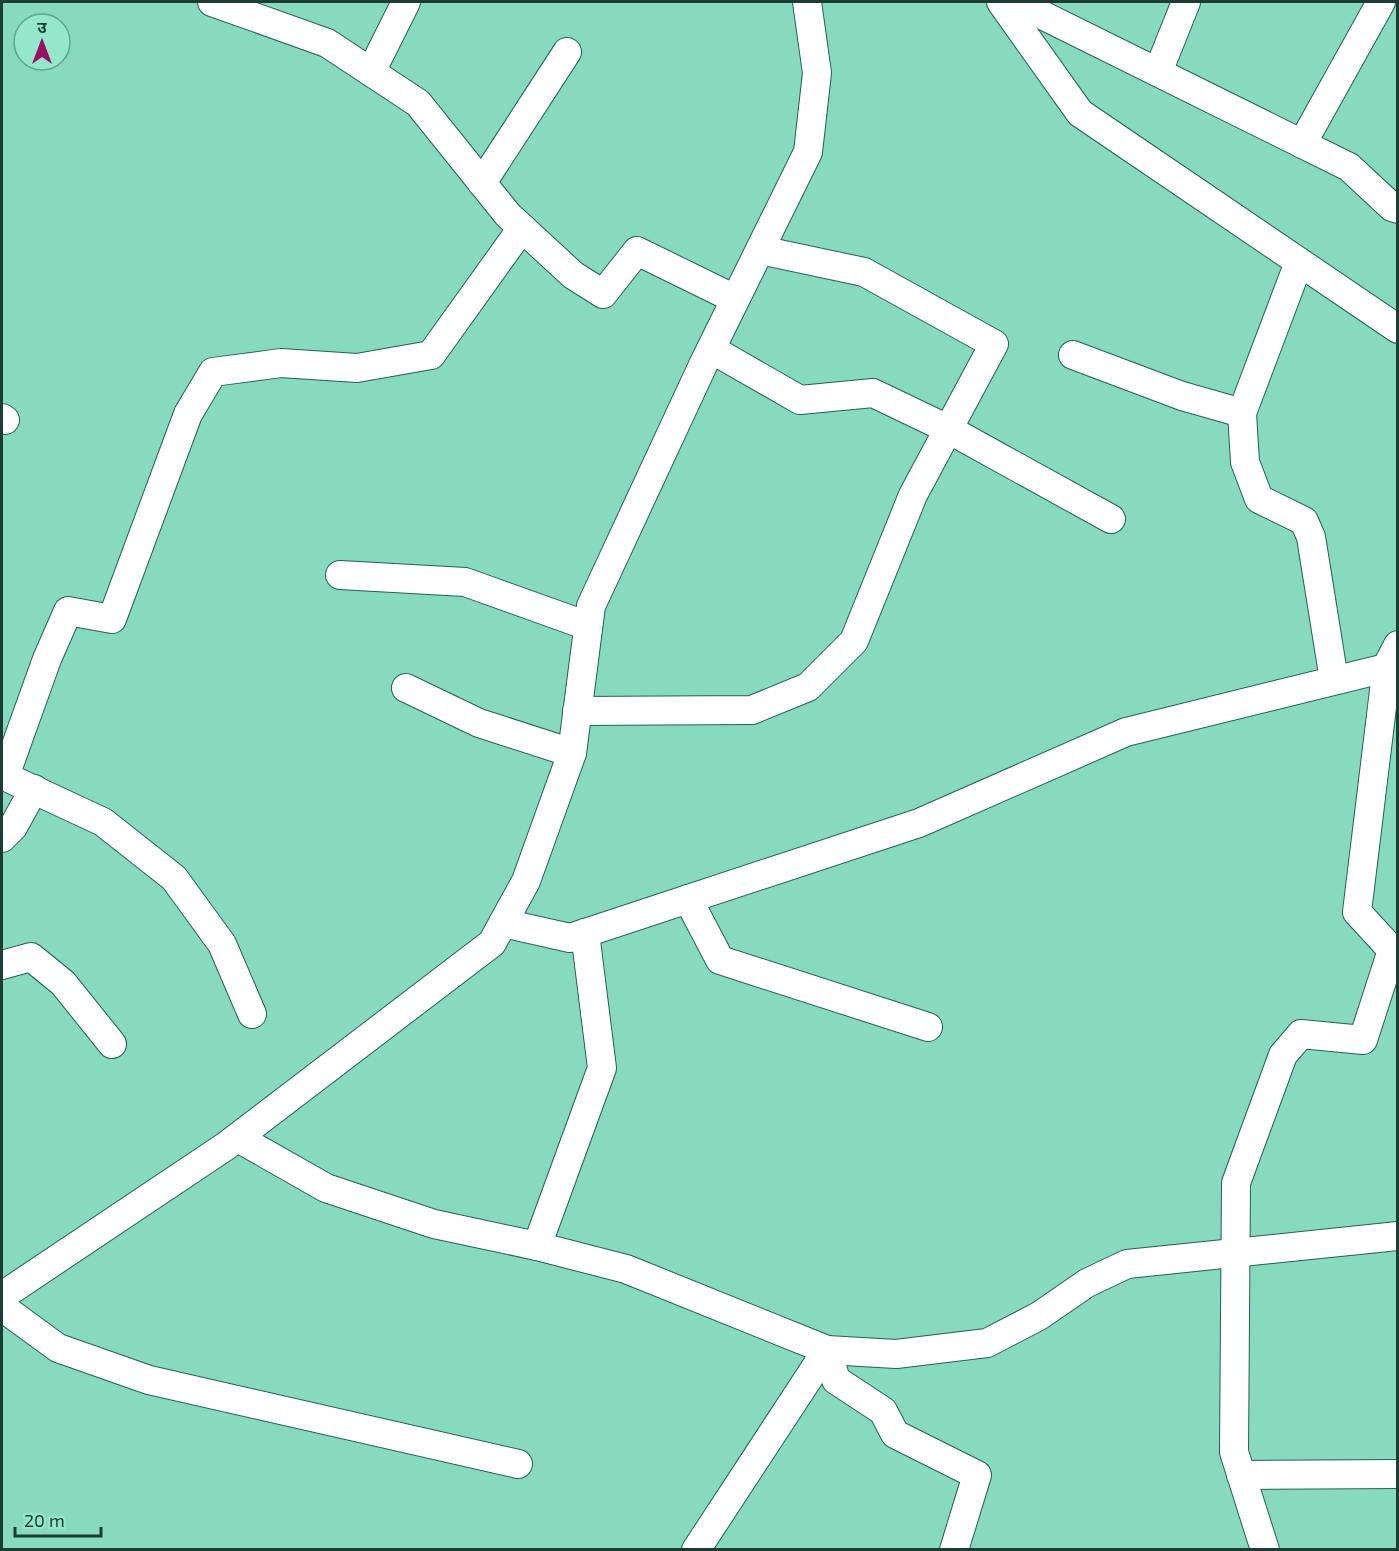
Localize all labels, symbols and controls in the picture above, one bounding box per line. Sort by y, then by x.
north arrow [12,12,72,72]
text: उ [37,17,47,36]
scale bar [15,1500,100,1538]
text: 20 m [24,1509,65,1531]

